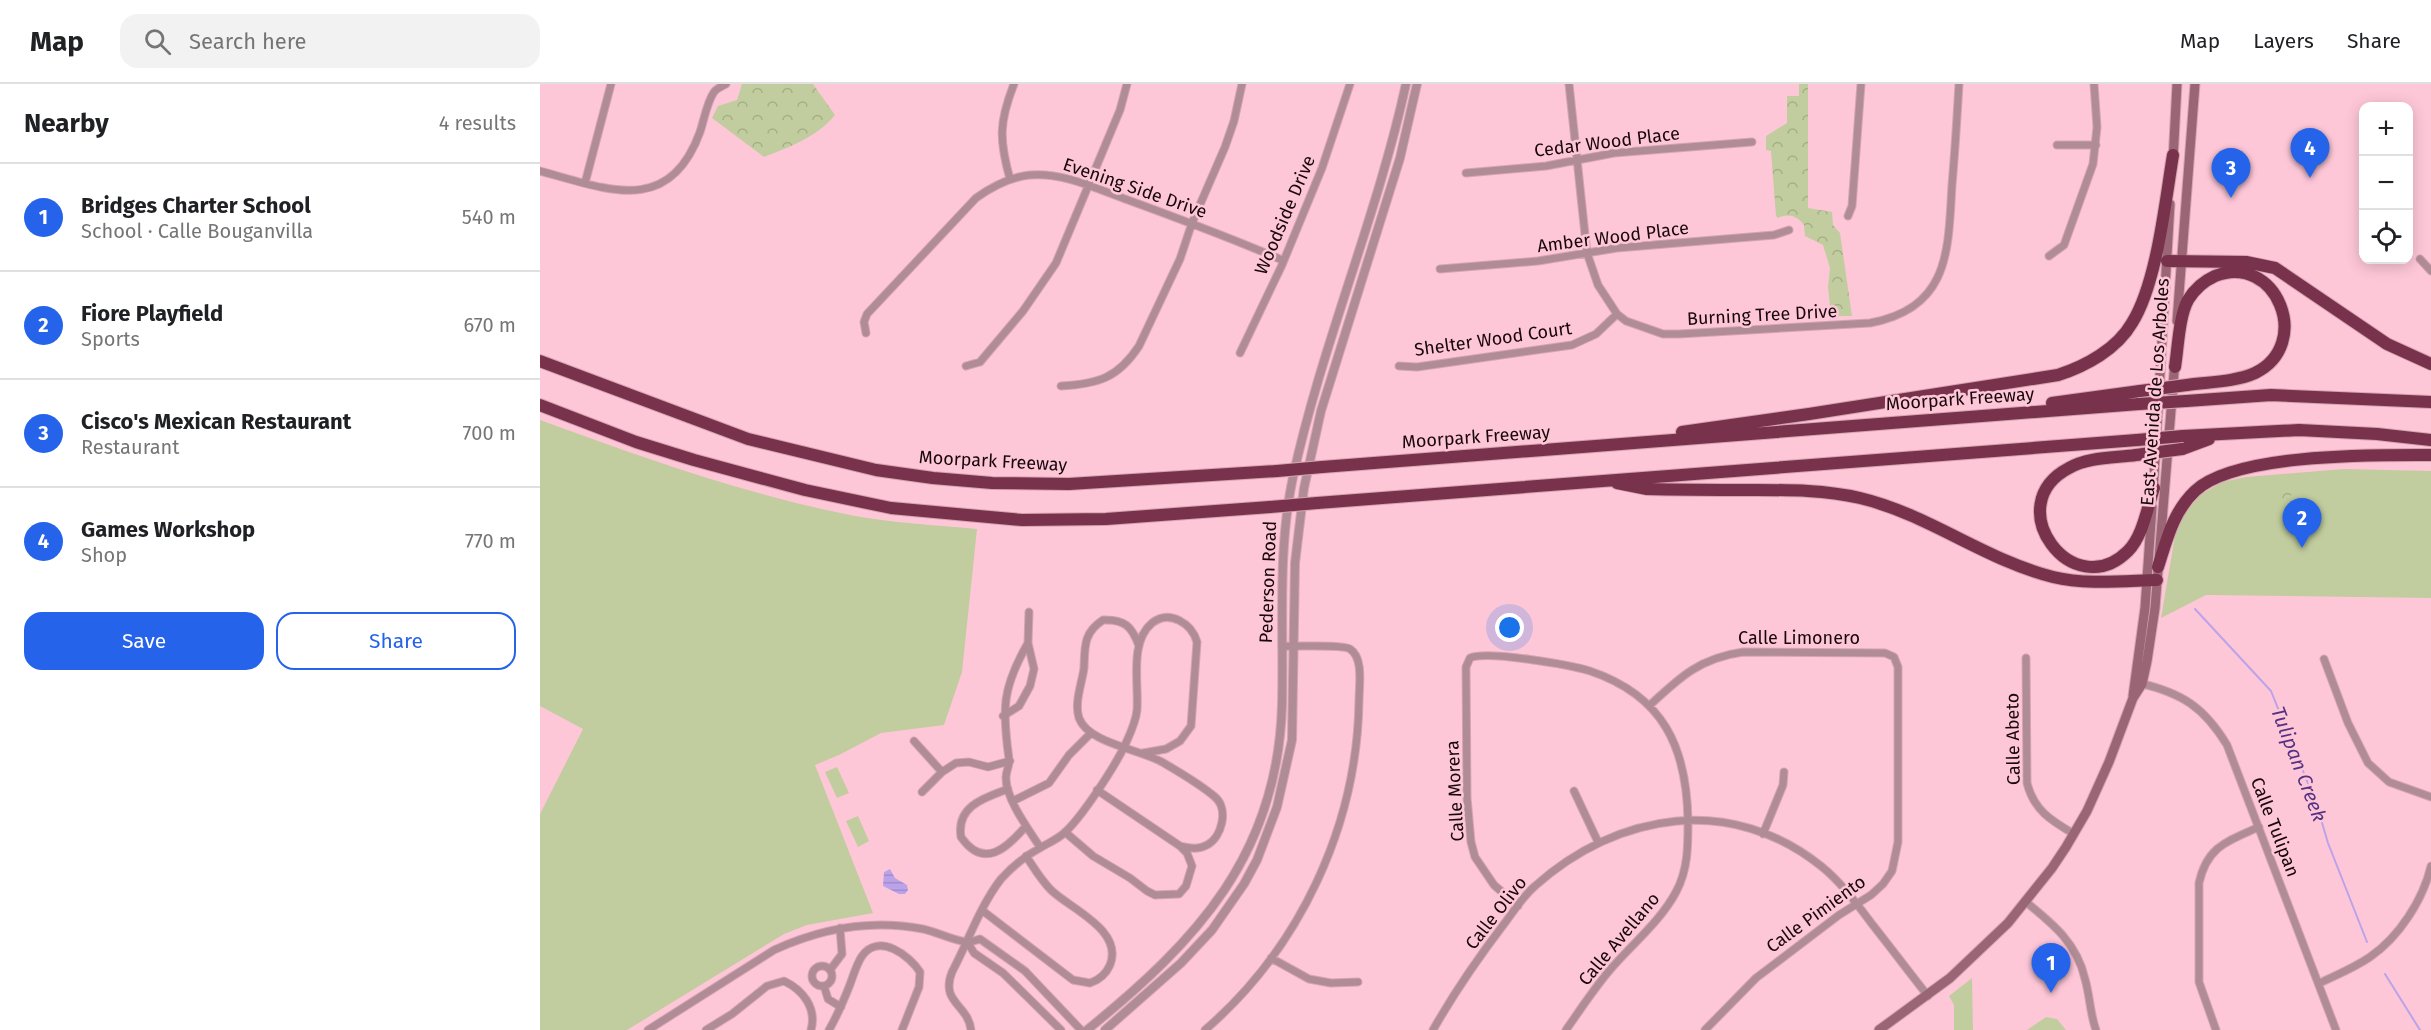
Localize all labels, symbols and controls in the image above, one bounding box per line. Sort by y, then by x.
search box [120,14,540,68]
text: Map [30,25,84,58]
icon: search [141,25,174,58]
text: Search here [189,28,307,55]
text: Map [2180,28,2220,54]
text: Layers [2253,28,2314,54]
text: Share [2347,28,2401,54]
map controls [2359,102,2413,264]
button: + [2359,102,2413,156]
text: Nearby [24,108,109,139]
text: 4 results [439,111,516,135]
street label: Cedar Wood Place [1533,122,1681,162]
pin: 4 [2290,128,2330,178]
pin: 3 [2212,148,2250,198]
street label: Woodside Drive [1250,152,1320,278]
street label: Evening Side Drive [1060,153,1210,223]
button: − [2359,156,2413,210]
text: Bridges Charter School [81,192,311,219]
text: 1 [39,205,48,229]
text: 540 m [462,205,516,229]
button: locate [2359,210,2413,264]
street label: Amber Wood Place [1536,217,1690,257]
text: School · Calle Bouganvilla [81,219,313,243]
street label: East Avenida de Los Arboles [2136,278,2174,506]
text: Fiore Playfield [81,300,223,327]
street label: Burning Tree Drive [1686,300,1838,330]
text: 2 [38,313,49,337]
text: 670 m [464,313,516,337]
street label: Shelter Wood Court [1413,317,1574,361]
text: Sports [81,327,140,351]
street label: Moorpark Freeway [1885,383,2035,415]
text: Cisco's Mexican Restaurant [81,408,351,435]
text: 3 [38,421,49,445]
text: 700 m [463,421,516,445]
street label: Moorpark Freeway [1401,421,1551,453]
text: Restaurant [81,435,179,459]
street label: Moorpark Freeway [918,446,1068,476]
pin: 2 [2282,498,2322,548]
text: Games Workshop [81,516,255,543]
street label: Pederson Road [1255,520,1281,644]
text: 4 [38,529,49,553]
text: 770 m [465,529,516,553]
text: Shop [81,543,127,567]
button: Save [24,612,264,670]
button: Share [276,612,516,670]
your location [1495,613,1524,642]
street label: Calle Limonero [1738,627,1860,649]
street label: Calle Abeto [2001,693,2025,785]
water label: Tulipan Creek [2266,703,2332,825]
street label: Calle Morera [1441,740,1469,842]
street label: Calle Tulipan [2246,774,2304,880]
street label: Calle Pimiento [1762,871,1870,957]
street label: Calle Olivo [1461,872,1531,954]
street label: Calle Avellano [1574,888,1664,990]
pin: 1 [2032,944,2070,993]

